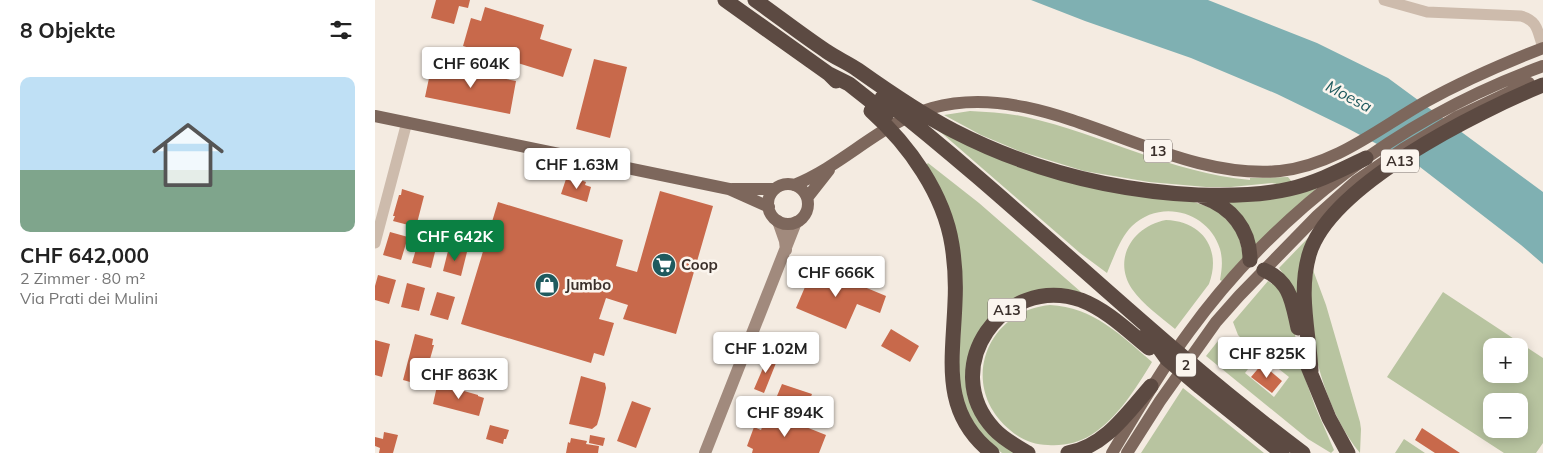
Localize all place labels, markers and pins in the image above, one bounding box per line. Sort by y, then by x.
pin: CHF 604K [419,46,523,89]
pin: CHF 1.63M [520,148,634,190]
pin: CHF 642K [403,220,507,262]
supermarket icon: Coop [651,252,677,278]
place label: Coop [681,255,718,274]
pin: CHF 666K [784,256,888,298]
shop icon: Jumbo [534,272,560,298]
place label: Jumbo [565,275,611,294]
pin: CHF 1.02M [709,332,823,374]
pin: CHF 825K [1215,336,1319,379]
pin: CHF 863K [407,358,511,400]
pin: CHF 894K [733,396,837,438]

